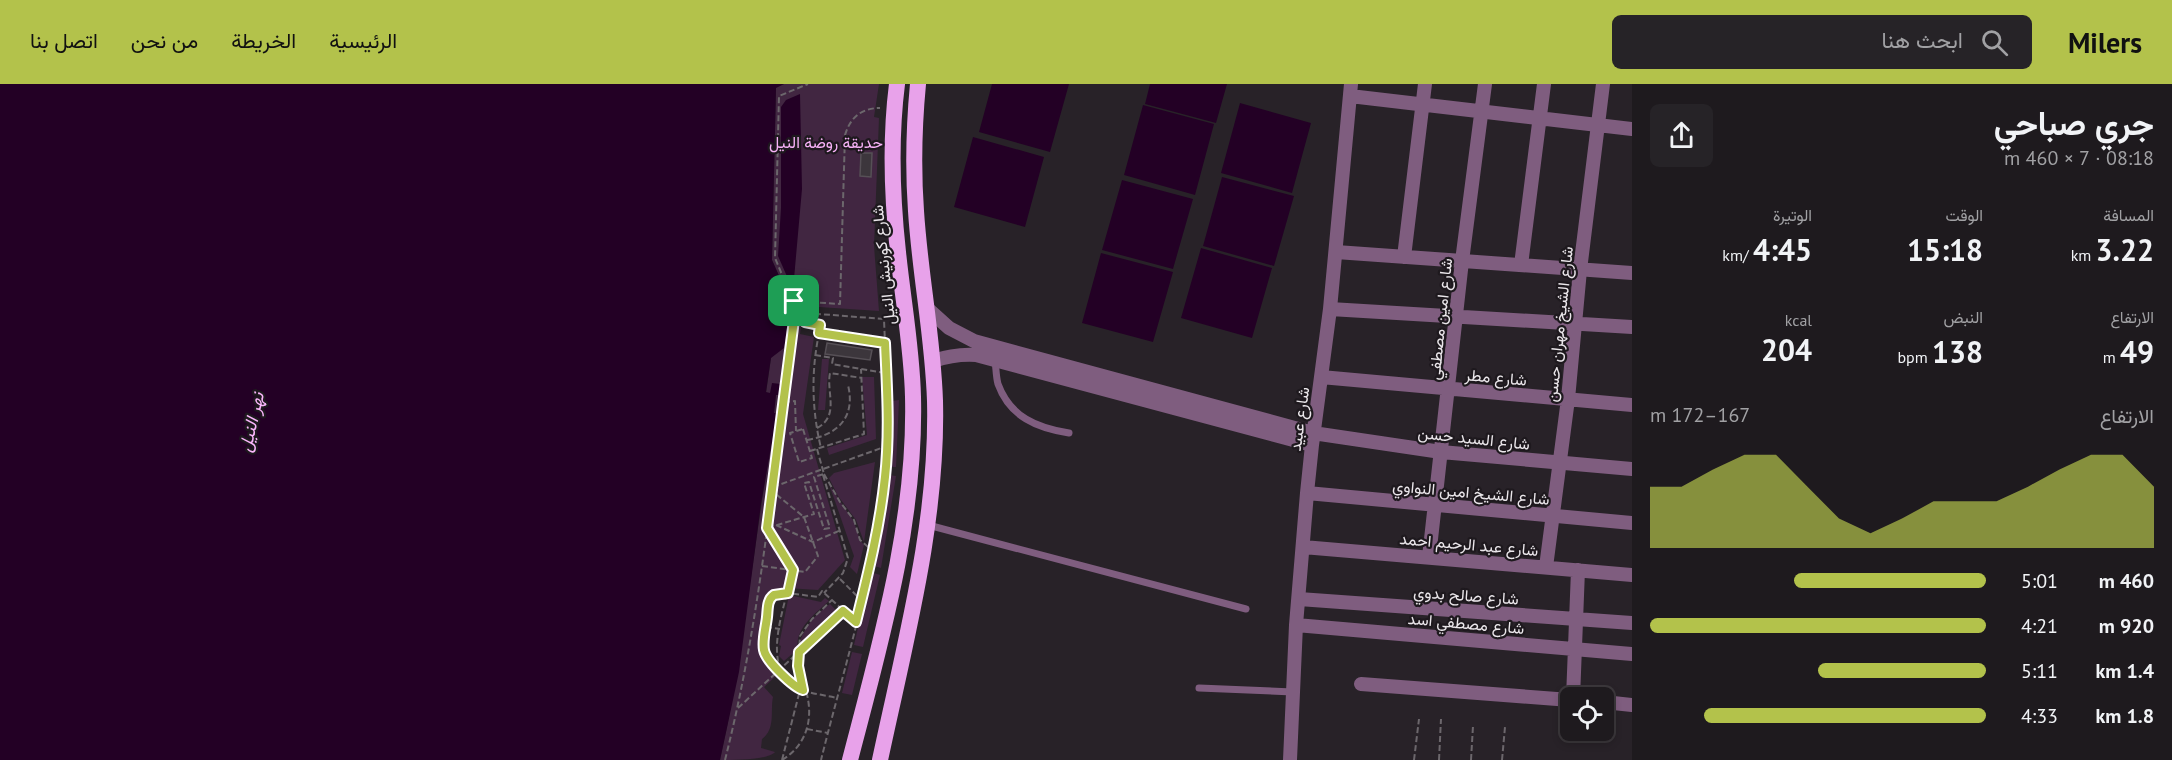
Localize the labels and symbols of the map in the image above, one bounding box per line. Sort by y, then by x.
park label: حديقة روضة النيل [769,132,883,153]
street label: شارع كورنيش النيل [867,204,901,326]
street label: شارع الشيخ مهران حسن [1541,245,1579,403]
street label: شارع امين مصطفي [1424,257,1460,381]
pin [768,275,819,326]
street label: شارع مطر [1463,364,1528,392]
street label: شارع عبيد [1285,386,1315,453]
water label: نهر النيل [233,389,269,454]
street label: شارع السيد حسن [1417,422,1531,456]
street label: شارع الشيخ امين النواوي [1391,475,1550,513]
street label: شارع عبد الرحيم احمد [1399,528,1539,562]
street label: شارع صالح بدوي [1412,581,1519,613]
street label: شارع مصطفي اسد [1407,608,1525,642]

